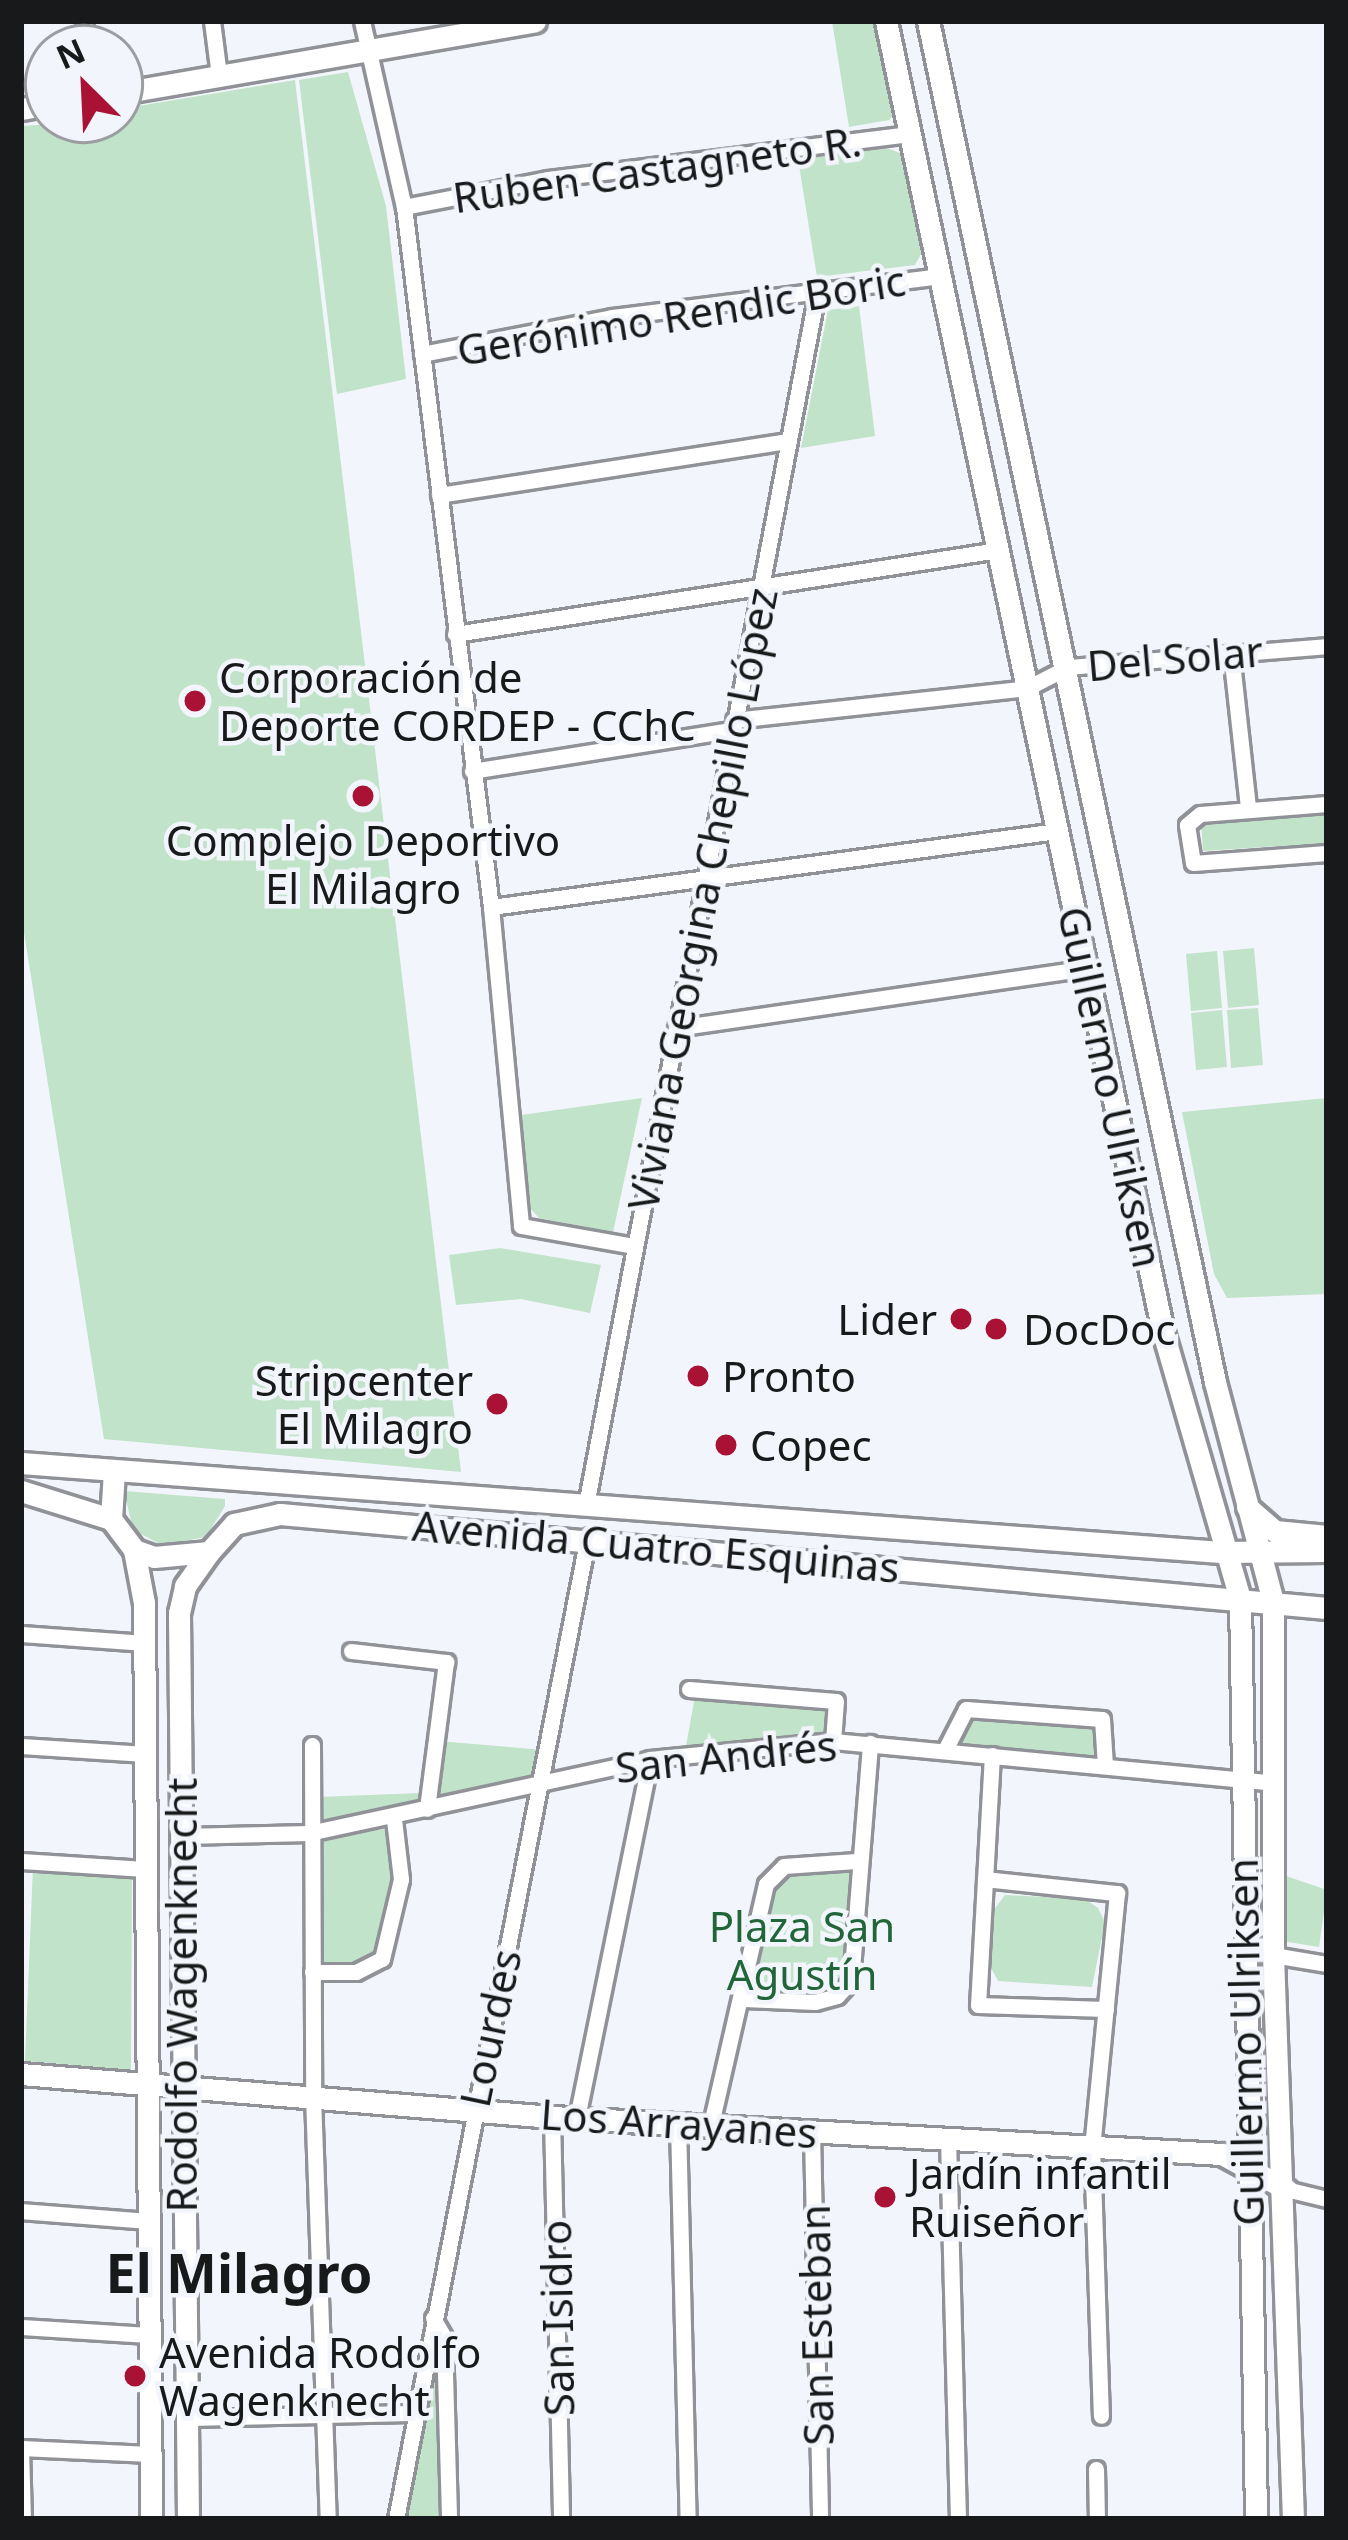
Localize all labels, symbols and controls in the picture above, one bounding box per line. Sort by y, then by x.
north arrow [24,24,144,144]
text: N [49,27,92,79]
street label: Ruben Castagneto R. [450,115,864,223]
street label: Gerónimo Rendic Boric [453,255,909,375]
street label: Viviana Georgina Chepillo López [617,583,787,1215]
street label: Del Solar [1085,625,1265,691]
place label: Corporación de Deporte CORDEP - CChC [219,652,696,750]
marker: Corporación de Deporte CORDEP - CChC [182,688,208,714]
marker: Complejo Deportivo El Milagro [350,783,376,809]
place label: Complejo Deportivo El Milagro [166,815,560,914]
street label: Guillermo Ulriksen [1048,902,1174,1272]
place label: Lider [837,1294,937,1344]
place label: DocDoc [1023,1304,1175,1354]
marker: Lider [948,1306,974,1332]
marker: DocDoc [980,1313,1012,1345]
place label: Pronto [722,1351,856,1401]
place label: Stripcenter El Milagro [255,1355,473,1454]
marker: Pronto [685,1363,711,1389]
marker: Stripcenter El Milagro [484,1391,510,1417]
place label: Copec [750,1420,872,1470]
marker: Copec [713,1432,739,1458]
street label: Avenida Cuatro Esquinas [410,1500,902,1592]
street label: San Andrés [613,1719,839,1793]
street label: Rodolfo Wagenknecht [156,1778,206,2212]
street label: Guillermo Ulriksen [1217,1858,1273,2226]
park label: Plaza San Agustín [709,1901,895,2000]
street label: Lourdes [449,1945,531,2111]
street label: Los Arrayanes [539,2088,819,2158]
place label: Jardín infantil Ruiseñor [909,2148,1172,2246]
marker: Jardín infantil Ruiseñor [872,2184,898,2210]
street label: San Esteban [789,2204,843,2446]
street label: San Isidro [530,2219,584,2417]
district label: El Milagro [106,2240,372,2304]
place label: Avenida Rodolfo Wagenknecht [159,2327,481,2426]
marker: Avenida Rodolfo Wagenknecht [122,2363,148,2389]

